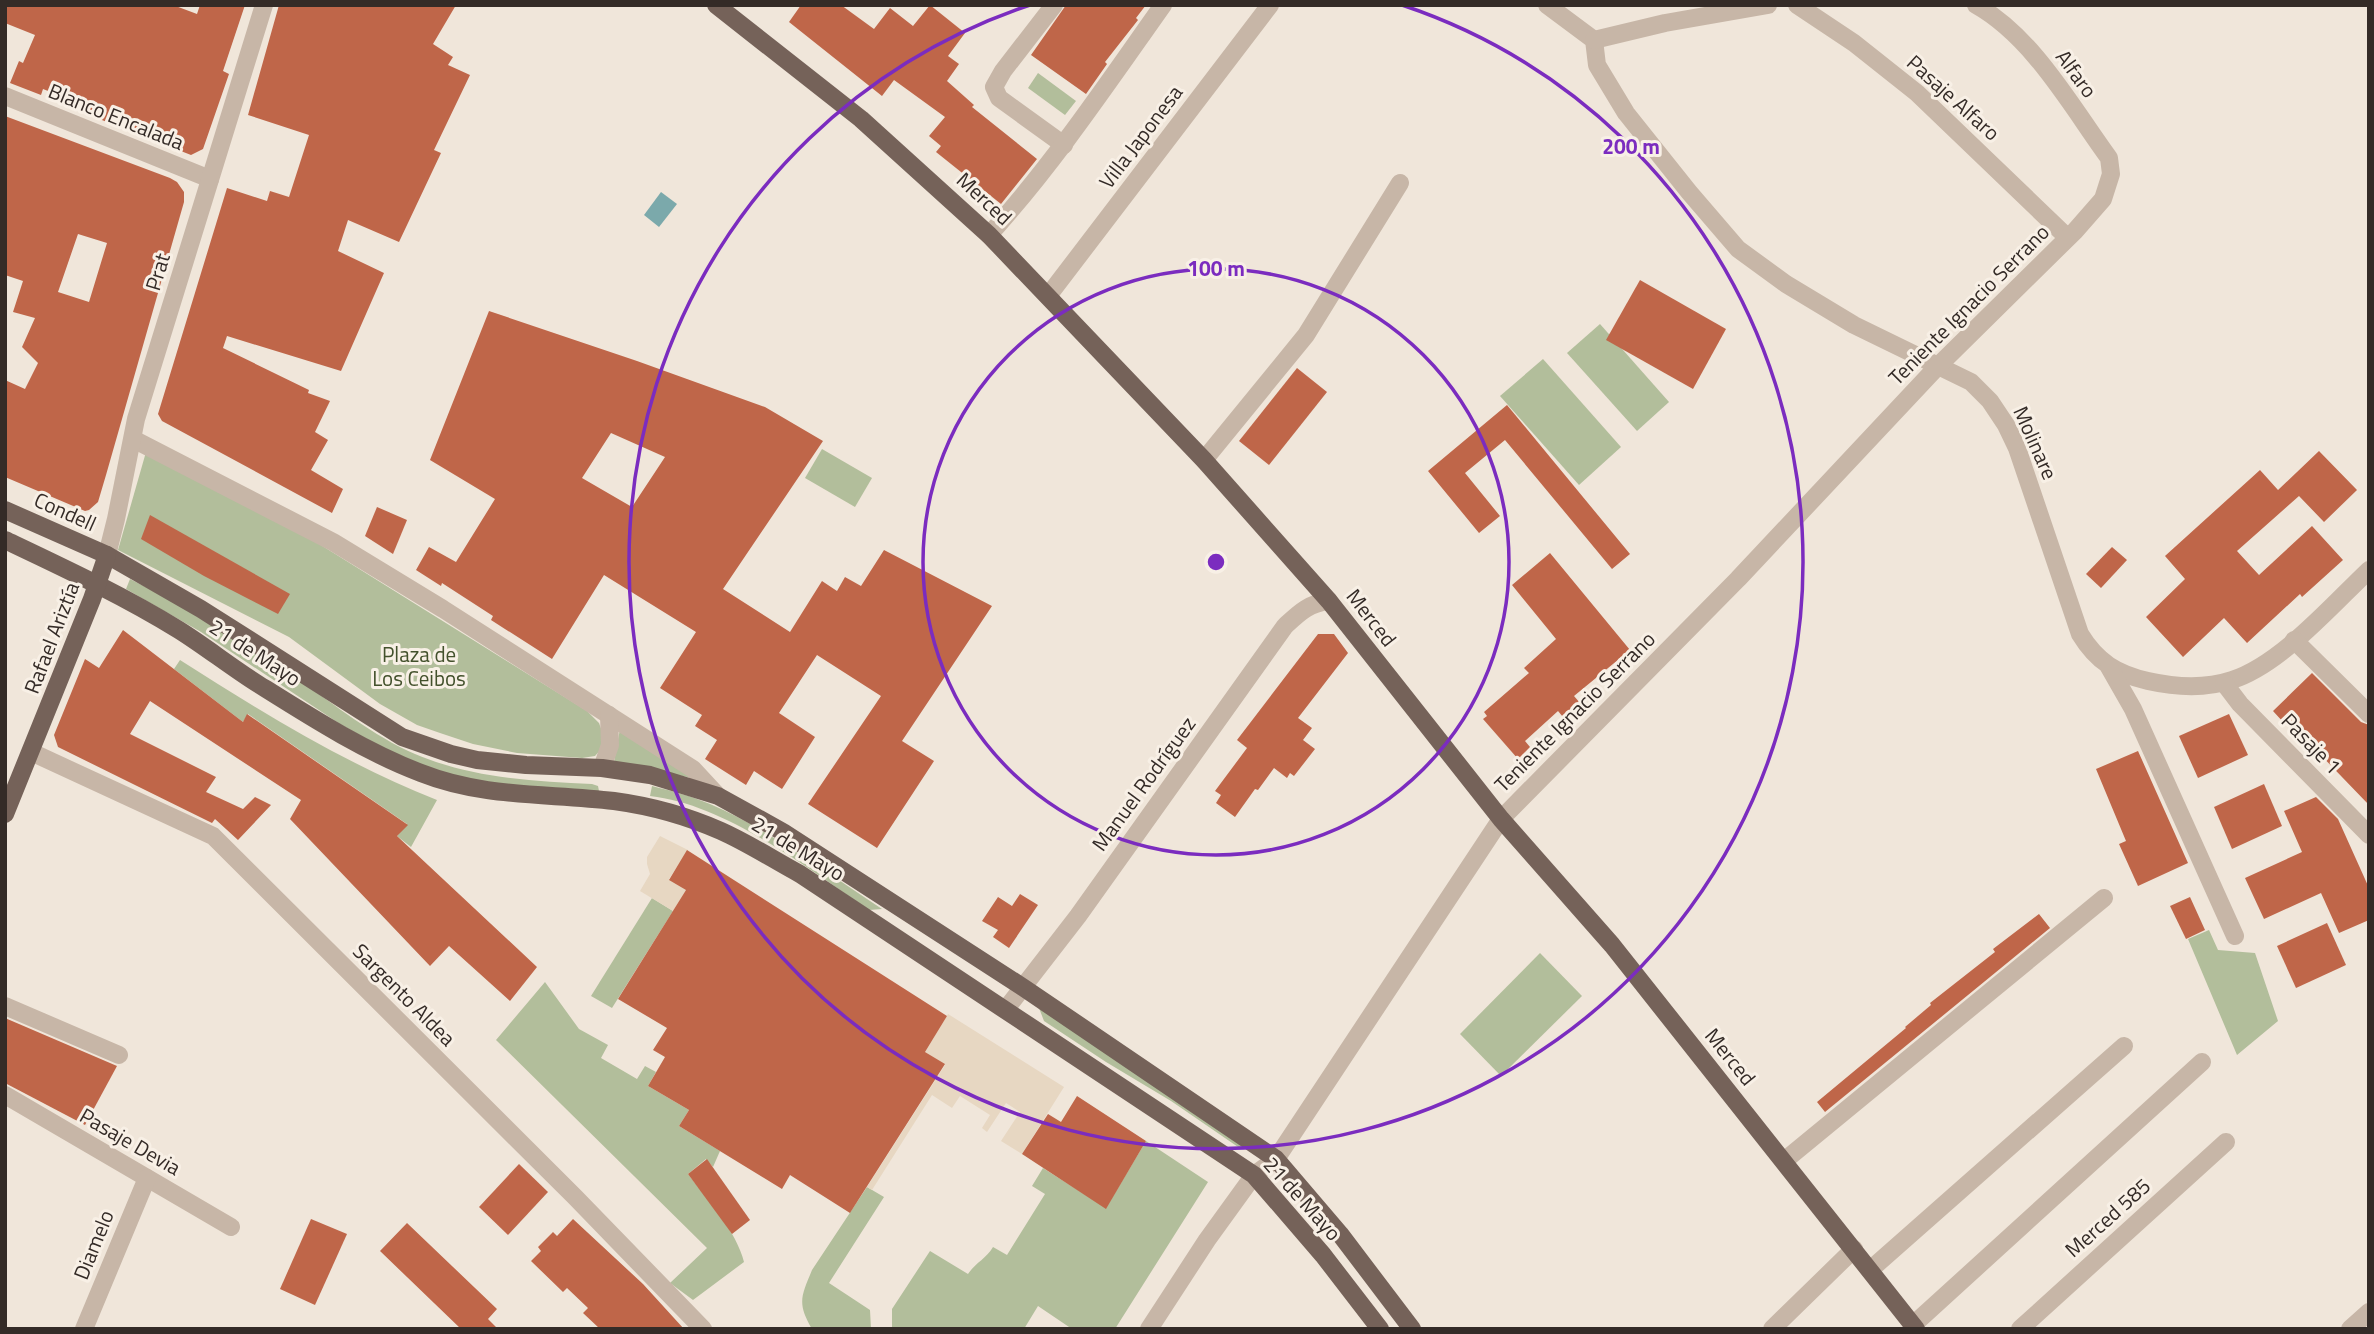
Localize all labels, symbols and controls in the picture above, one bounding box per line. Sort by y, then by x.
street label: Alfaro [2048,43,2105,104]
street label: Pasaje Alfaro [1900,47,2007,148]
street label: Blanco Encalada [44,74,190,158]
street label: Villa Japonesa [1091,77,1190,195]
text: 200 m [1602,130,1660,162]
street label: Merced [950,164,1020,232]
street label: Teniente Ignacio Serrano [1880,216,2056,392]
street label: Prat [136,248,178,294]
text: 100 m [1187,252,1245,284]
street label: Molinare [2006,401,2066,485]
street label: Condell [29,483,102,539]
centre of rings [1204,550,1228,574]
street label: Rafael Ariztía [15,577,87,698]
street label: Merced [1339,582,1405,653]
street label: 21 de Mayo [203,611,308,694]
street label: Teniente Ignacio Serrano [1486,623,1662,799]
park label: Plaza de Los Ceibos [372,638,466,694]
street label: Pasaje 1 [2274,705,2349,781]
street label: Manuel Rodríguez [1083,709,1203,857]
street label: 21 de Mayo [746,808,851,889]
street label: Sargento Aldea [346,935,464,1053]
street label: Merced [1698,1021,1764,1092]
street label: Pasaje Devia [74,1099,187,1183]
street label: 21 de Mayo [1256,1149,1349,1248]
street label: Merced 585 [2057,1170,2157,1265]
street label: Diamelo [65,1205,122,1284]

